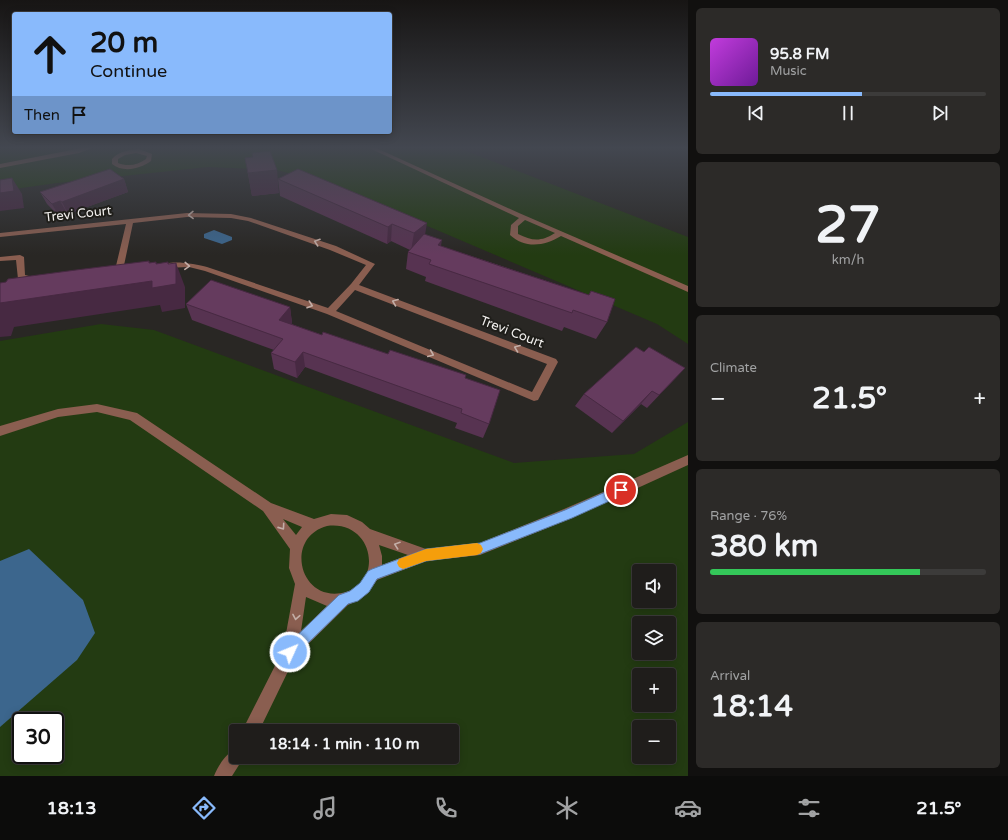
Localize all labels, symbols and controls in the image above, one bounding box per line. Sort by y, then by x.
text: 20 m [90,26,158,60]
icon: ahead [24,28,76,80]
text: 95.8 FM [770,45,829,63]
text: Continue [90,60,167,82]
text: Music [770,63,807,79]
icon: previous [745,102,767,124]
icon: pause [837,102,859,124]
icon: next [929,102,951,124]
icon: arrive [68,104,90,126]
text: Then [24,106,60,124]
text: 27 [815,194,881,257]
street label: Trevi Court [44,203,112,225]
one-way arrow [188,211,194,219]
one-way arrow [313,239,320,247]
text: km/h [832,252,864,268]
one-way arrow [184,261,190,270]
one-way arrow [392,298,399,306]
one-way arrow [307,301,314,309]
street label: Trevi Court [478,312,546,352]
one-way arrow [513,344,520,352]
one-way arrow [427,349,434,357]
text: Climate [710,360,757,376]
text: 21.5° [812,380,887,417]
text: − [710,386,726,412]
text: + [974,386,986,412]
pin [604,473,638,507]
icon: arrive [610,479,632,501]
text: Range · 76% [710,508,787,524]
one-way arrow [277,523,284,530]
text: 380 km [710,528,818,565]
one-way arrow [393,541,400,549]
map controls [632,564,676,764]
button: sound [632,564,676,608]
one-way arrow [292,614,301,620]
button: layers [632,616,676,660]
position arrow [269,631,311,673]
button: + [632,668,676,712]
text: Arrival [710,668,750,684]
text: 18:14 [710,688,793,725]
speed limit sign: 30 [12,712,64,764]
button: − [632,720,676,764]
text: 18:14 · 1 min · 110 m [269,735,419,753]
icon: directions [190,794,218,822]
icon: music [311,794,339,822]
icon: phone [432,794,460,822]
icon: climate [553,794,581,822]
icon: car [674,794,702,822]
icon: filters [795,794,823,822]
text: 18:13 [47,797,96,819]
text: 21.5° [916,797,961,819]

